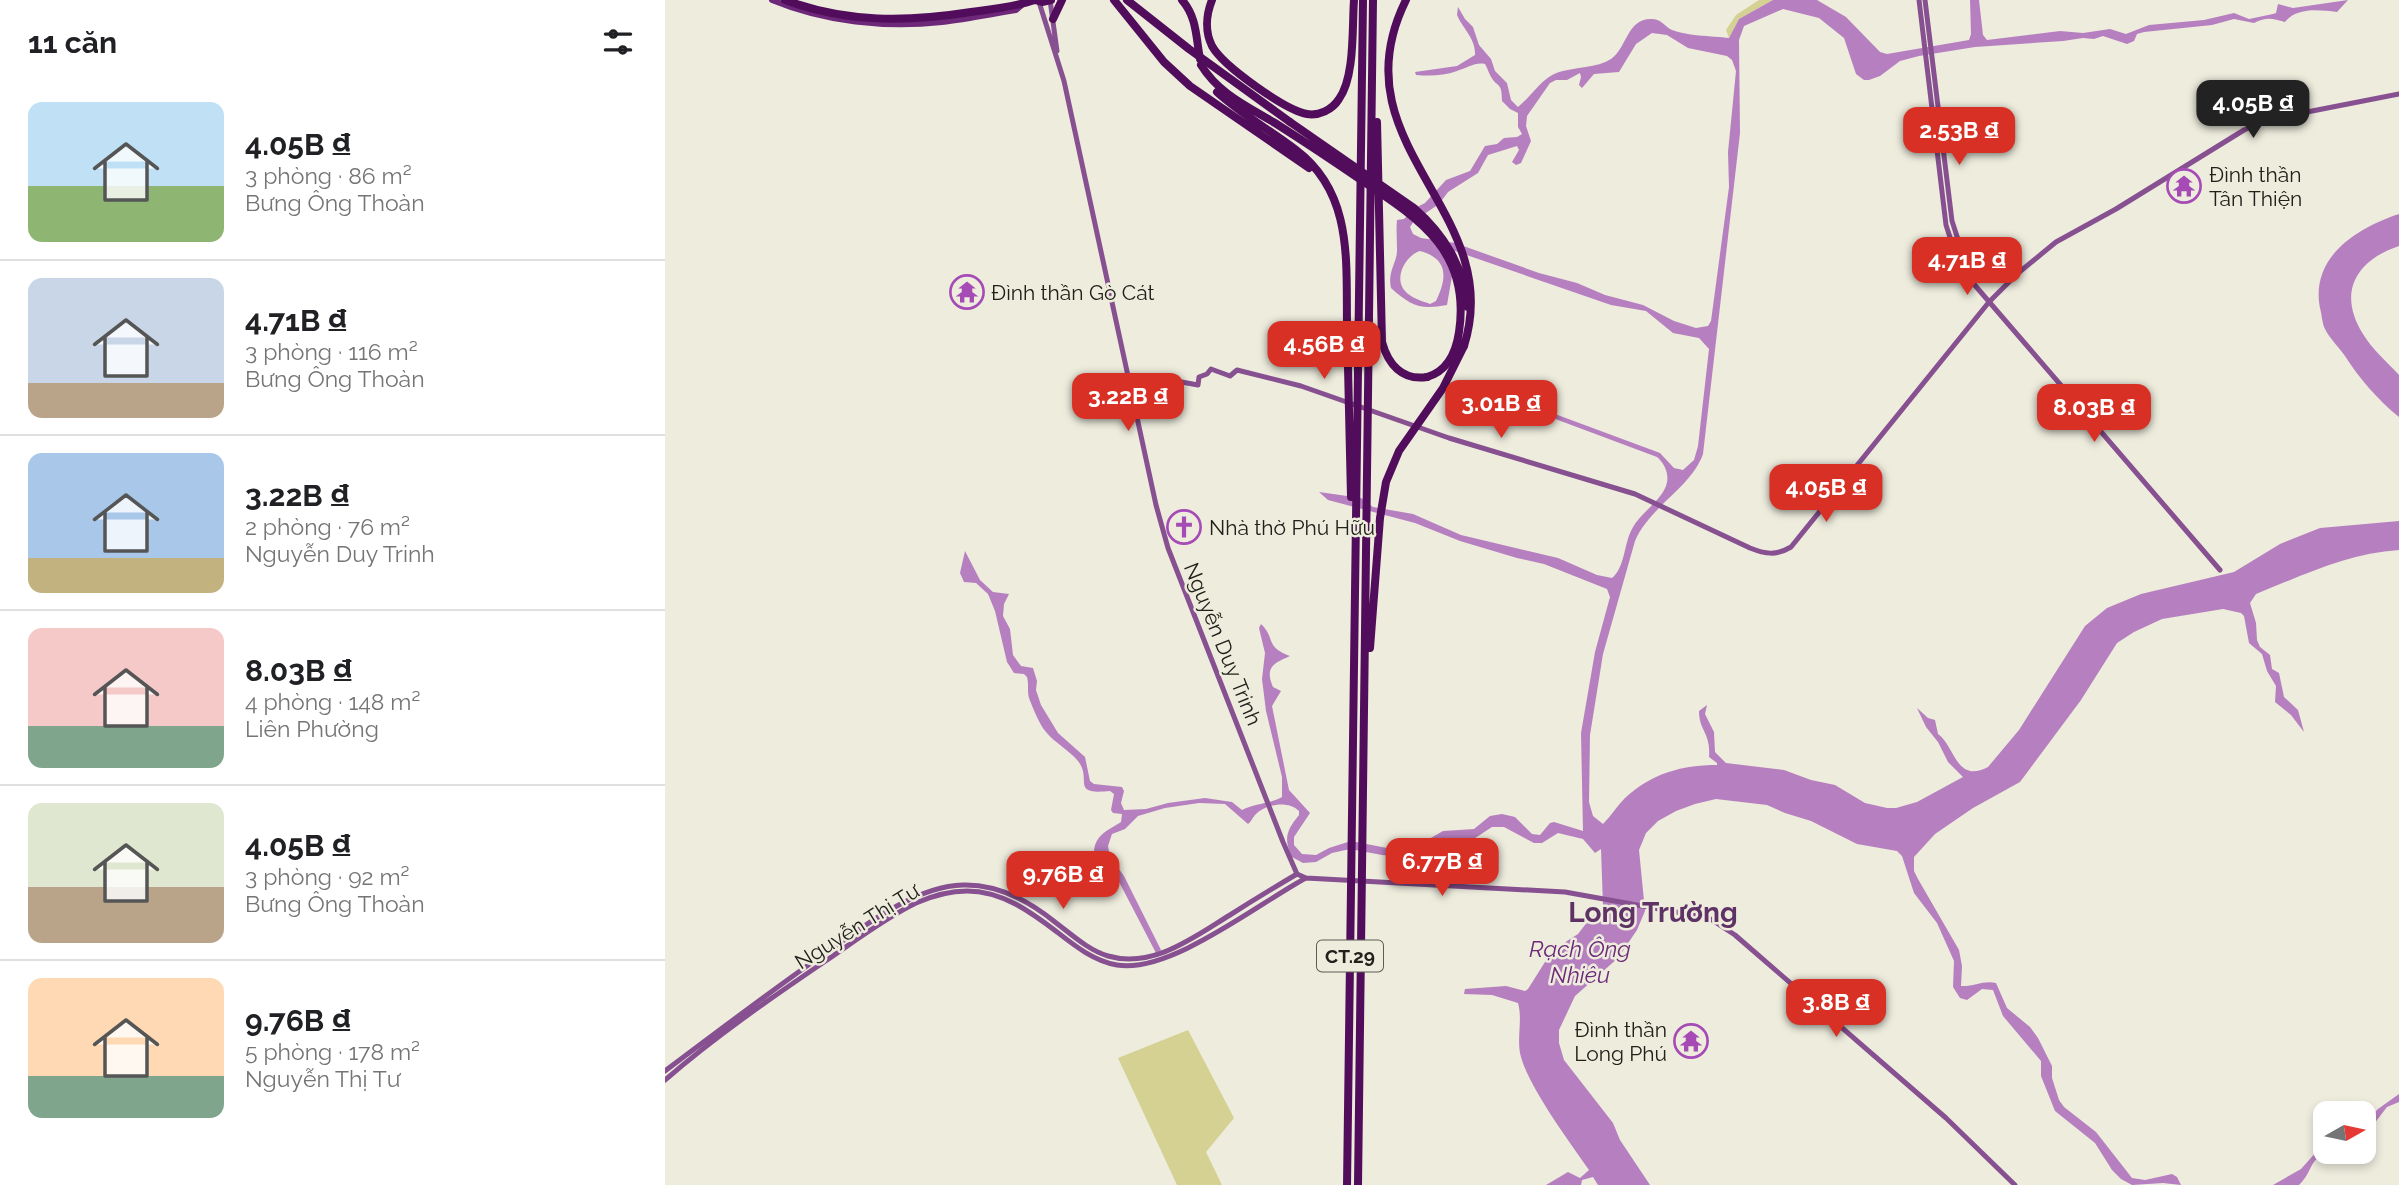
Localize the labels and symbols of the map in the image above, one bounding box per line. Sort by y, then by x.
pin: 4.05B ₫ [2188,80,2318,140]
pin: 2.53B ₫ [1894,108,2024,167]
place label: Đình thần Tân Thiện [2209,162,2302,211]
temple icon: Đình thần Tân Thiện [2165,167,2203,205]
pin: 4.71B ₫ [1902,238,2032,297]
temple icon: Đình thần Gò Cát [948,273,986,311]
place label: Đình thần Gò Cát [991,280,1155,305]
pin: 4.56B ₫ [1259,322,1389,381]
pin: 3.22B ₫ [1063,374,1193,433]
pin: 3.01B ₫ [1436,380,1566,440]
pin: 8.03B ₫ [2029,384,2159,444]
pin: 4.05B ₫ [1761,464,1891,524]
church icon: Nhà thờ Phú Hữu [1165,508,1203,546]
place label: Nhà thờ Phú Hữu [1209,515,1375,540]
street label: Nguyễn Duy Trinh [1179,559,1267,729]
pin: 6.77B ₫ [1377,838,1507,898]
pin: 9.76B ₫ [998,852,1128,911]
street label: Nguyễn Thị Tư [790,877,925,974]
district label: Long Trường [1568,896,1738,929]
water label: Rạch Ông Nhiêu [1529,935,1631,988]
road number: CT.29 [1317,940,1383,972]
pin: 3.8B ₫ [1779,979,1893,1039]
place label: Đình thần Long Phú [1574,1017,1667,1066]
temple icon: Đình thần Long Phú [1672,1022,1710,1060]
north arrow [2313,1101,2377,1164]

